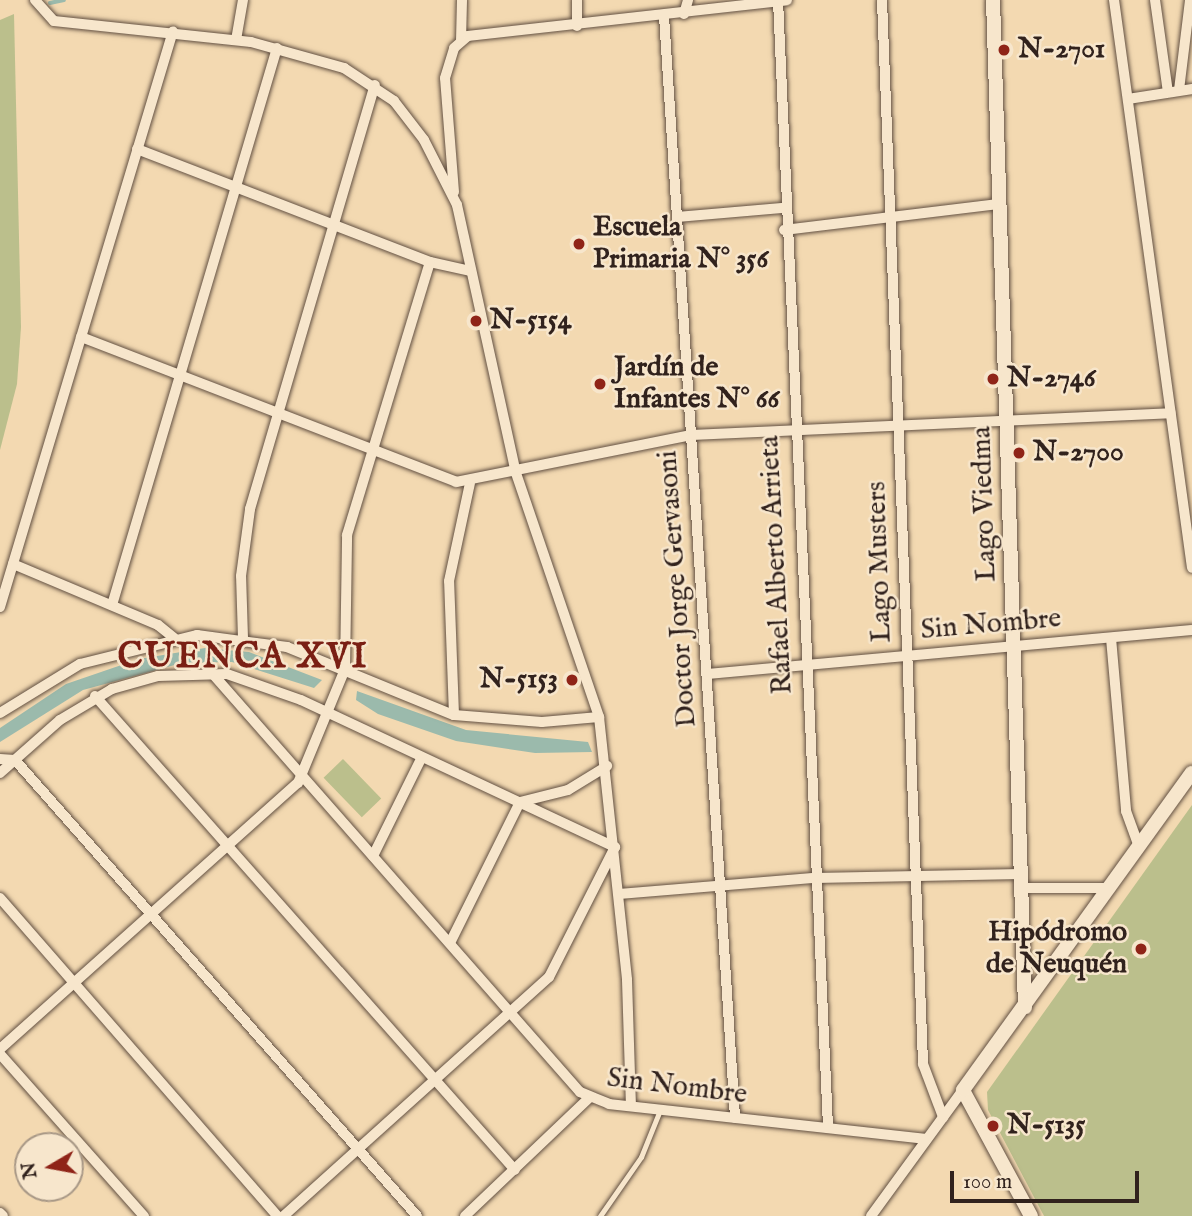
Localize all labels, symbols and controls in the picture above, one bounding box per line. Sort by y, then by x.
place label: N-2701 [1018,33,1105,67]
marker: N-2701 [996,42,1012,58]
place label: Escuela Primaria N° 356 [593,211,768,277]
marker: Escuela Primaria N° 356 [571,236,587,252]
place label: N-5154 [490,304,572,338]
marker: N-5154 [468,313,484,329]
place label: Jardín de Infantes N° 66 [614,351,779,417]
place label: N-2746 [1007,362,1096,396]
marker: N-2746 [985,371,1001,387]
marker: Jardín de Infantes N° 66 [592,376,608,392]
street label: Lago Viedma [965,426,1005,582]
street label: Rafael Alberto Arrieta [753,435,801,695]
place label: N-2700 [1033,436,1124,470]
marker: N-2700 [1011,445,1027,461]
street label: Doctor Jorge Gervasoni [652,449,704,729]
street label: Lago Musters [860,481,900,643]
street label: Sin Nombre [919,602,1063,648]
district label: CUENCA XVI [119,637,367,679]
place label: N-5153 [480,663,558,697]
marker: N-5153 [564,672,580,688]
place label: Hipódromo de Neuquén [986,916,1127,982]
marker: Hipódromo de Neuquén [1133,941,1149,957]
street label: Sin Nombre [605,1062,749,1112]
place label: N-5135 [1007,1109,1085,1143]
marker: N-5135 [985,1118,1001,1134]
north arrow [14,1132,84,1202]
scale bar [954,1156,1143,1200]
text: N [17,1160,44,1180]
text: 100 m [963,1169,1012,1196]

